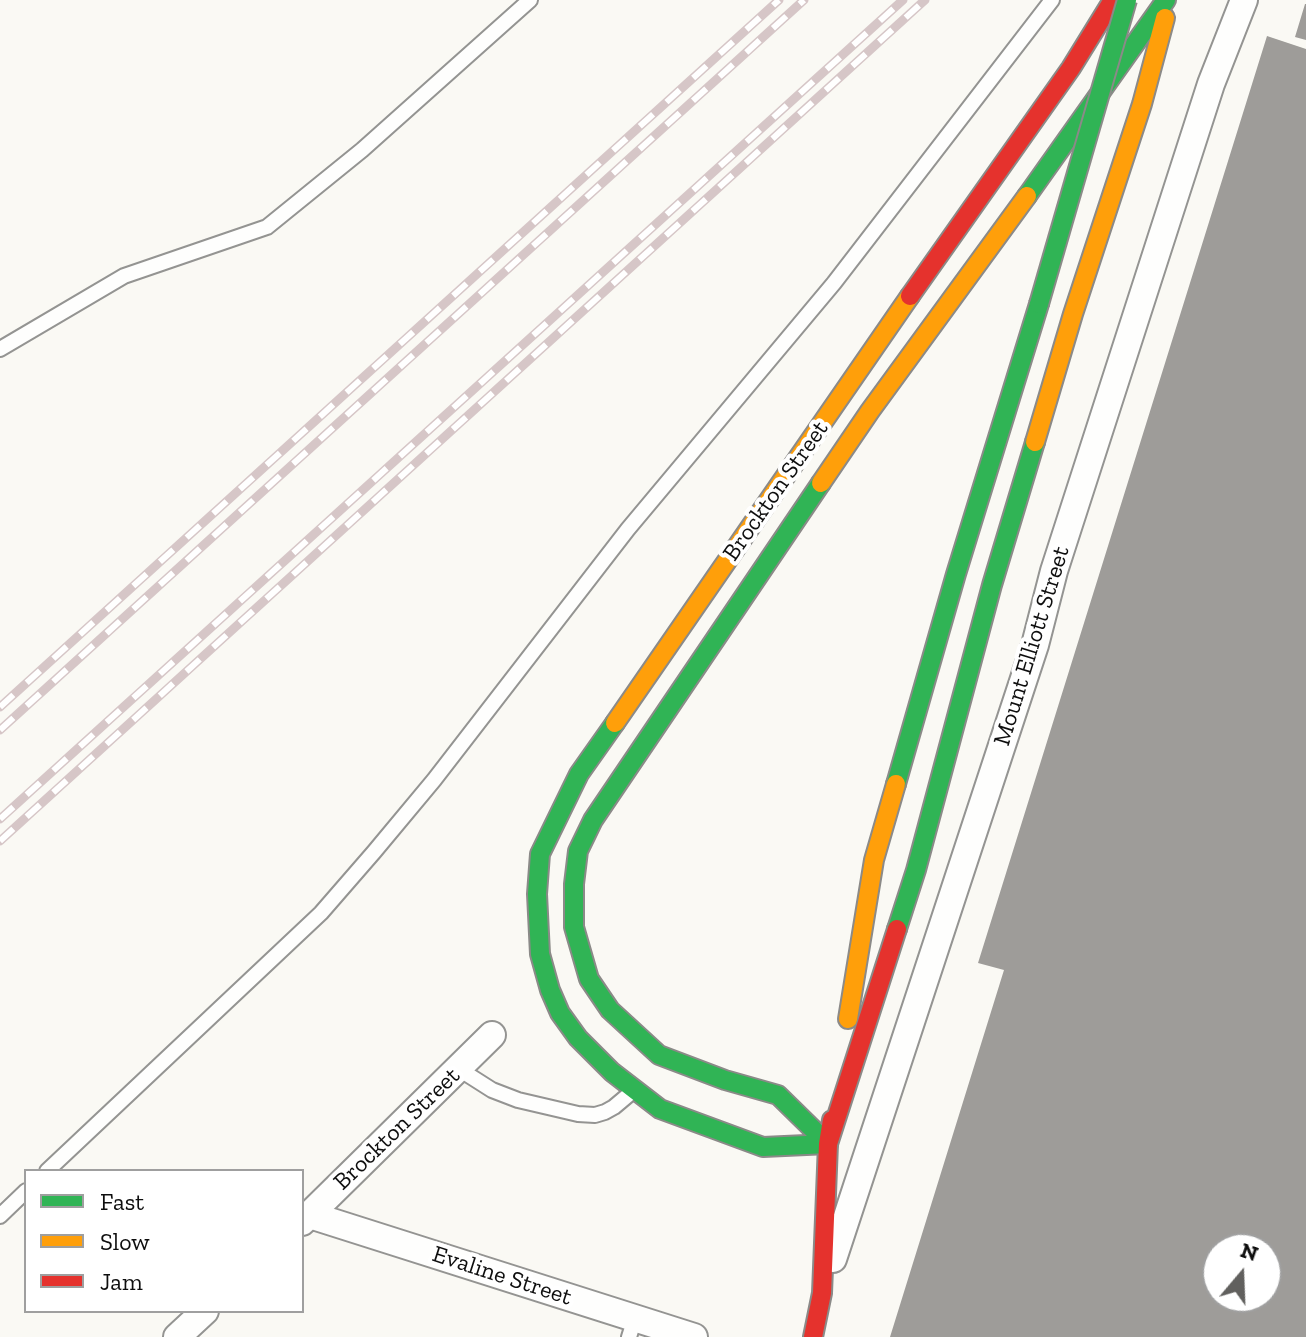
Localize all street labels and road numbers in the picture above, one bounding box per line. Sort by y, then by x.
street label: Brockton Street [717,416,835,566]
street label: Mount Elliott Street [988,543,1076,749]
street label: Brockton Street [328,1062,466,1196]
street label: Evaline Street [429,1240,575,1312]

